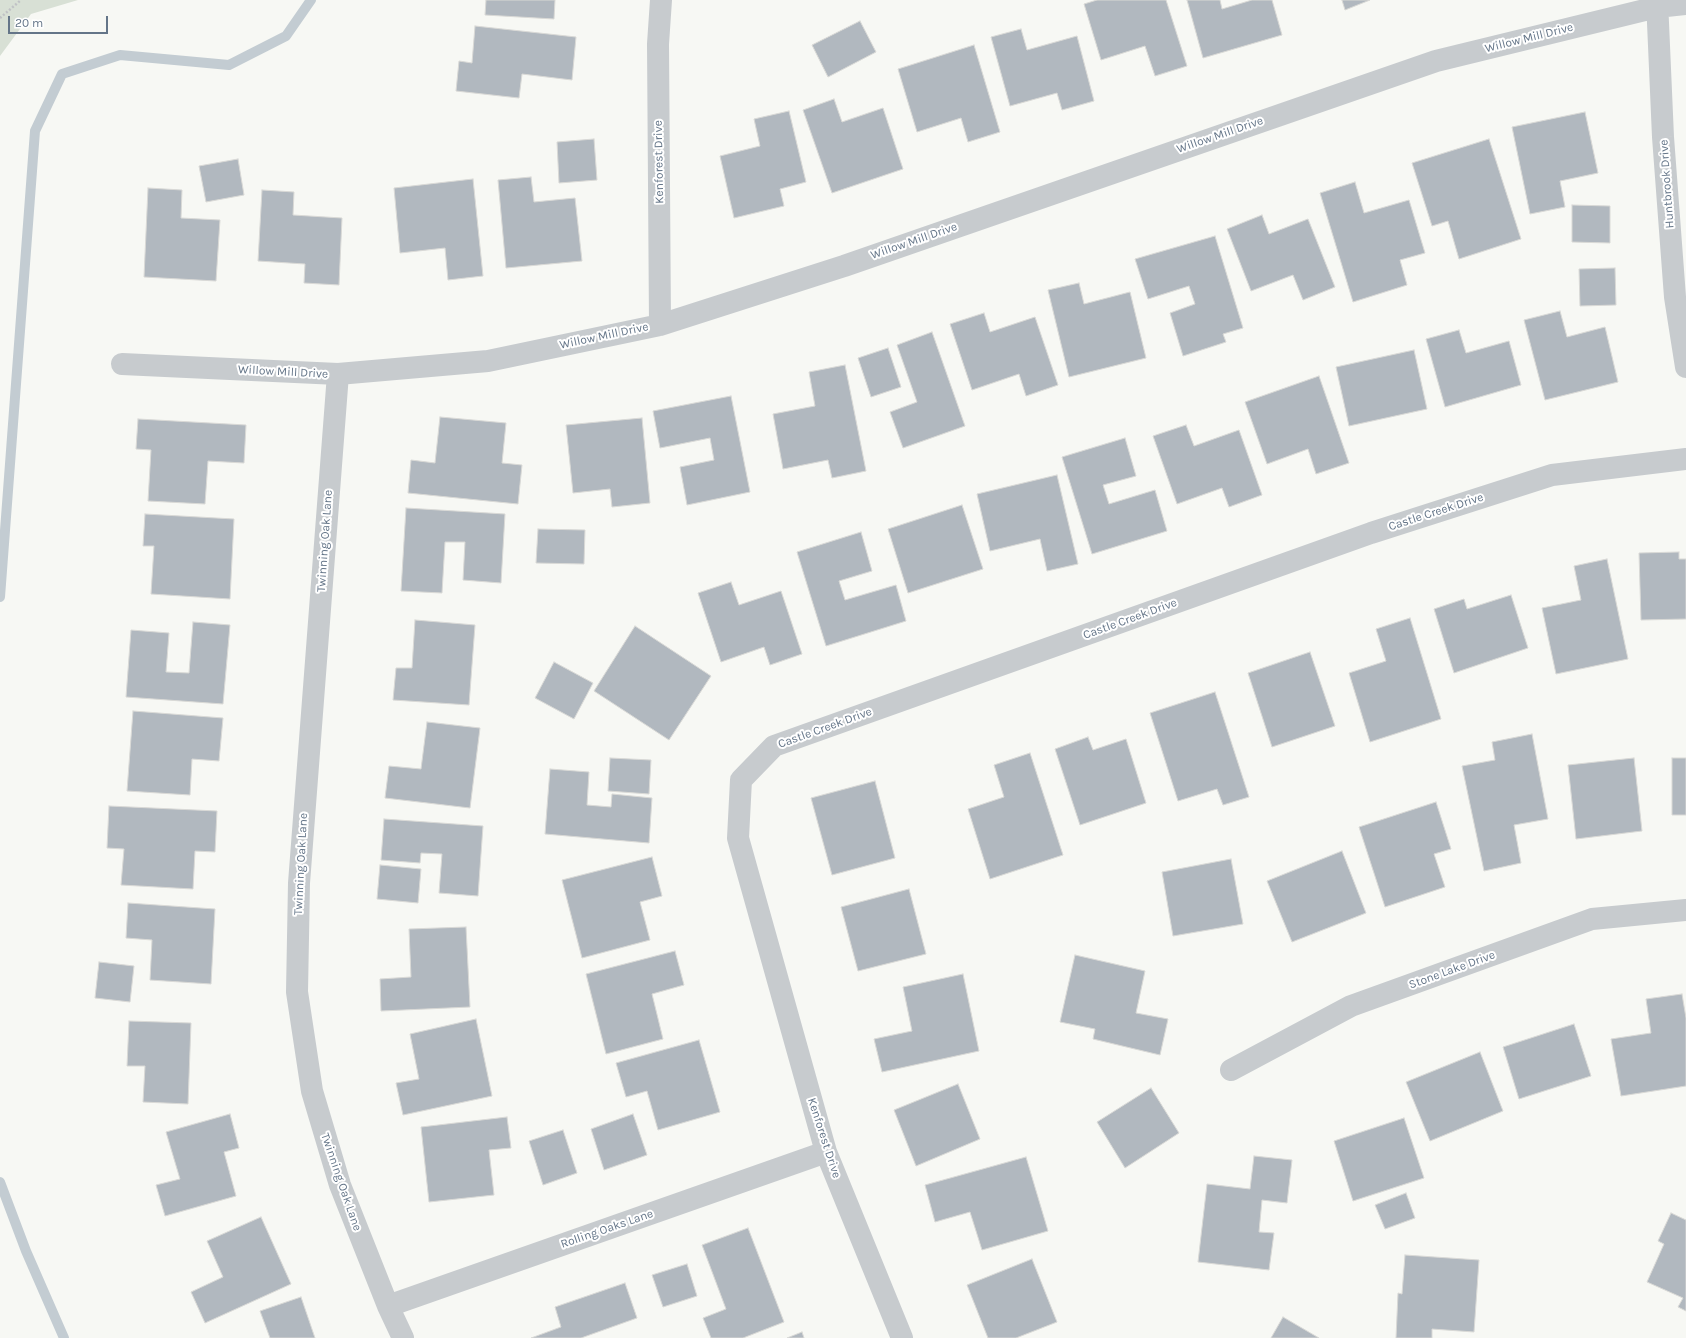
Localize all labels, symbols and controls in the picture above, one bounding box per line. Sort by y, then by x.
scale bar [10,8,110,34]
text: 20 m [15,16,43,30]
street label: Willow Mill Drive [1483,20,1575,56]
street label: Willow Mill Drive [1175,113,1265,157]
street label: Kenforest Drive [651,120,667,204]
street label: Huntbrook Drive [1657,139,1677,229]
street label: Willow Mill Drive [869,219,959,263]
street label: Willow Mill Drive [558,320,650,352]
street label: Willow Mill Drive [237,362,329,382]
street label: Twinning Oak Lane [314,489,336,593]
street label: Castle Creek Drive [1387,490,1485,534]
street label: Castle Creek Drive [1081,595,1179,643]
street label: Castle Creek Drive [776,704,874,752]
street label: Twinning Oak Lane [291,812,311,916]
street label: Stone Lake Drive [1407,948,1497,992]
street label: Kenforest Drive [804,1096,844,1180]
street label: Twinning Oak Lane [318,1131,364,1233]
street label: Rolling Oaks Lane [559,1206,655,1252]

